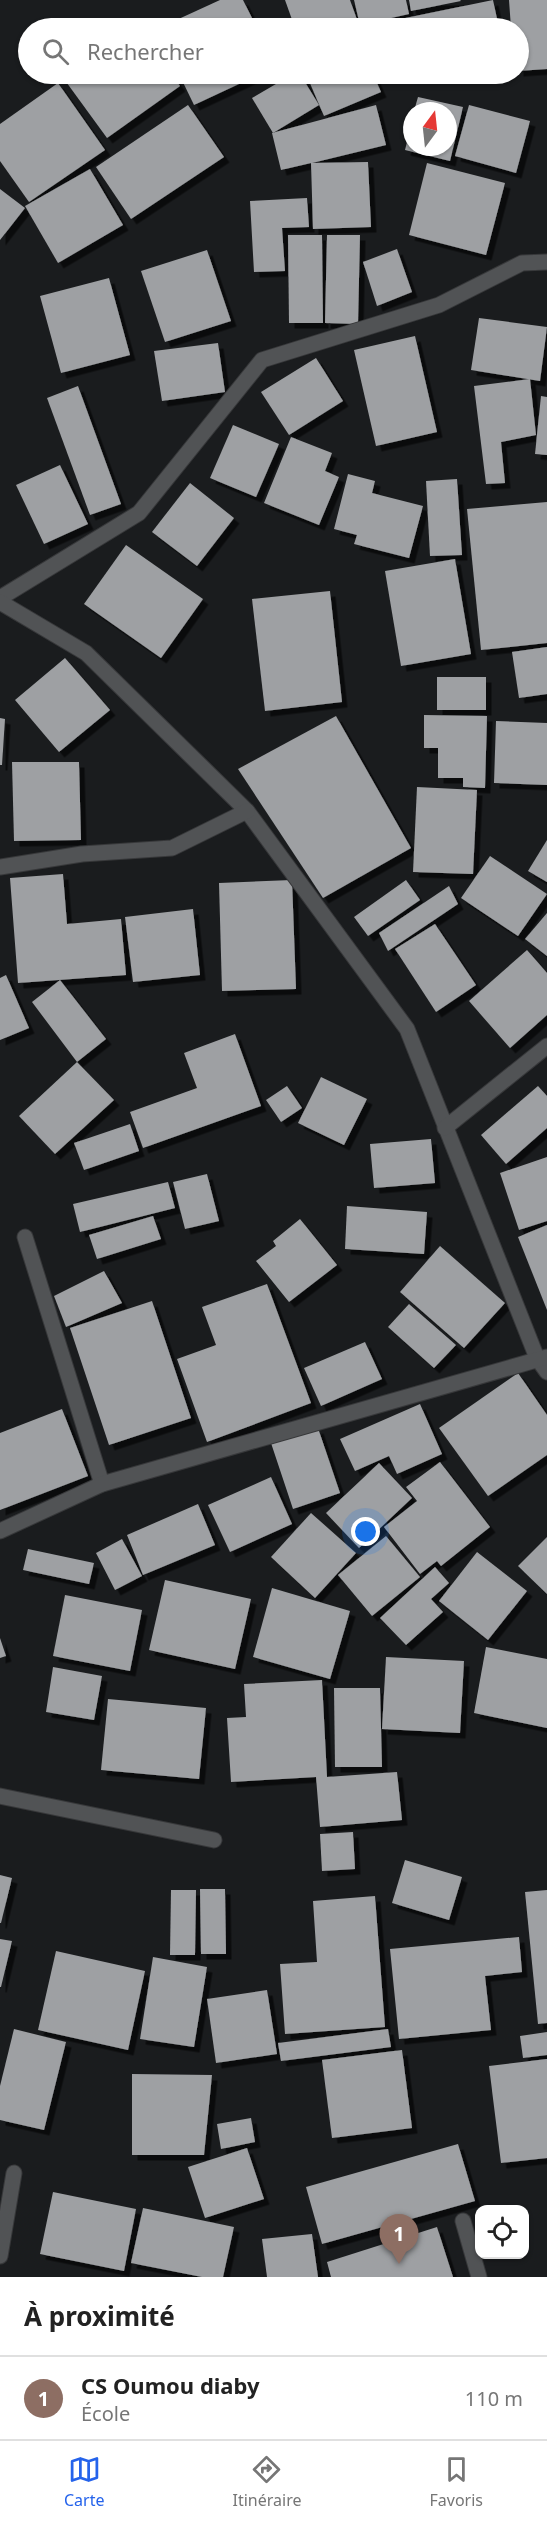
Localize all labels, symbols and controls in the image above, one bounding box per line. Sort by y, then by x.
search box [18,18,529,84]
icon: search [39,35,72,68]
text: Rechercher [87,36,204,66]
north arrow [403,102,457,156]
your location [351,1517,380,1546]
map controls [475,2205,529,2259]
button: locate [475,2205,529,2259]
pin: 1 [380,2214,418,2264]
text: À proximité [24,2298,175,2334]
text: CS Oumou diaby [81,2370,260,2400]
text: 1 [38,2385,49,2412]
text: 110 m [465,2385,523,2412]
text: École [81,2400,130,2427]
tab: Carte [64,2453,105,2511]
tab: Itinéraire [233,2453,301,2511]
tab: Favoris [429,2453,483,2511]

